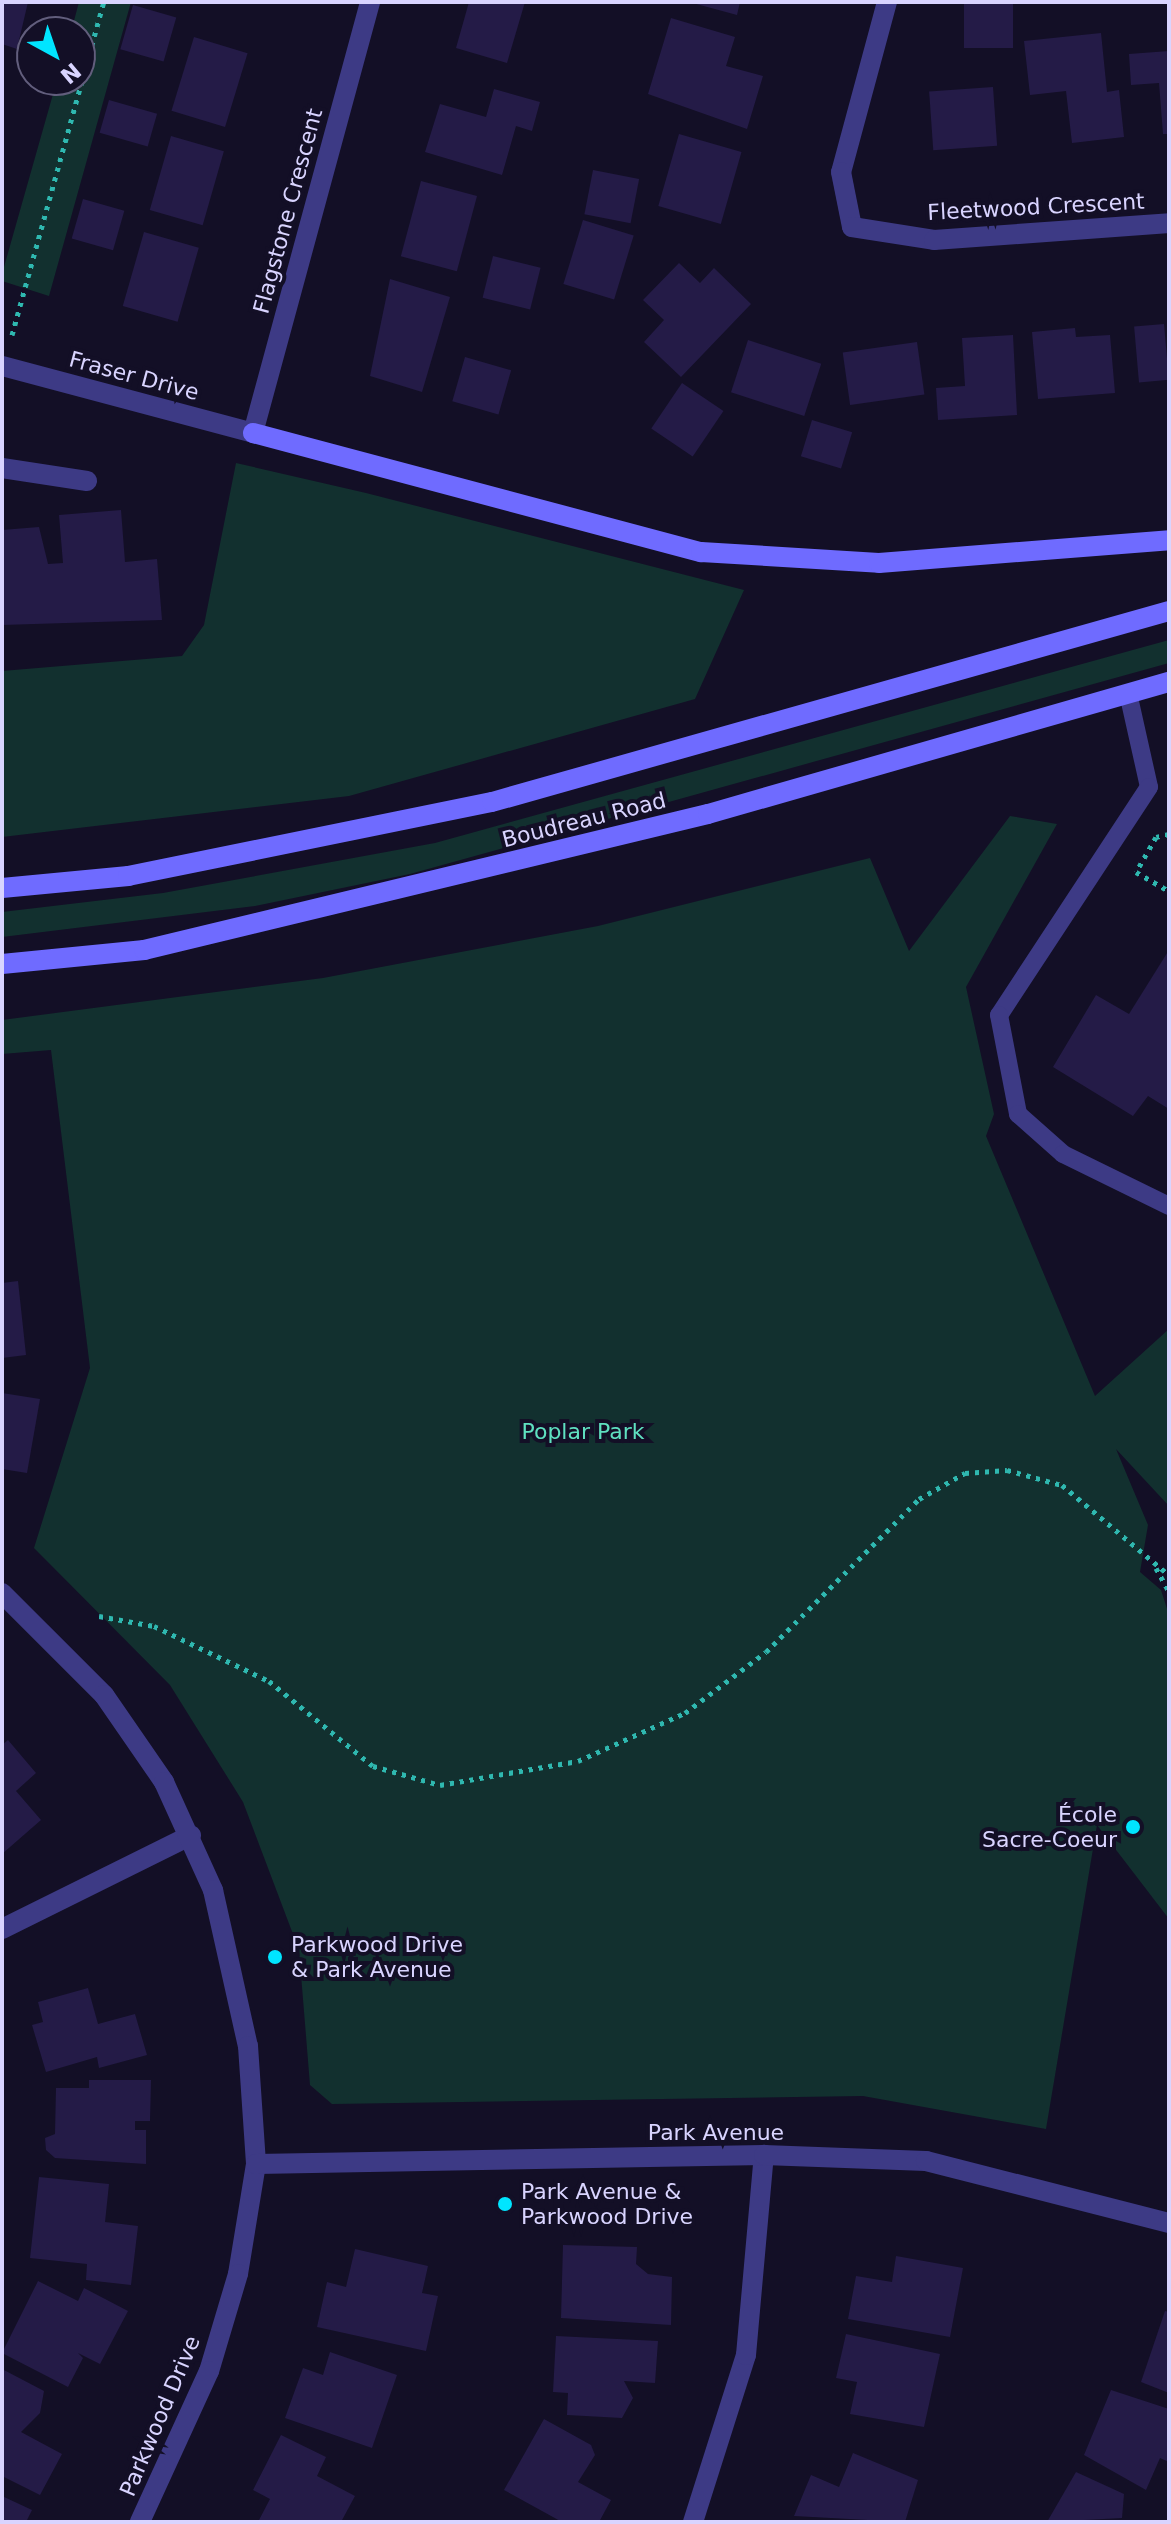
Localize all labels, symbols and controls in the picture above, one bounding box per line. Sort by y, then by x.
north arrow [16,16,96,96]
text: N [55,58,86,89]
street label: Flagstone Crescent [248,106,328,316]
street label: Fleetwood Crescent [927,188,1145,226]
street label: Fraser Drive [66,346,202,406]
street label: Boudreau Road [499,787,669,853]
park label: Poplar Park [521,1419,645,1445]
place label: École Sacre-Coeur [982,1801,1117,1852]
marker: École Sacre-Coeur [1124,1818,1142,1836]
place label: Parkwood Drive & Park Avenue [291,1931,463,1982]
marker: Parkwood Drive & Park Avenue [266,1948,284,1966]
street label: Park Avenue [648,2120,784,2146]
place label: Park Avenue & Parkwood Drive [521,2178,693,2230]
marker: Park Avenue & Parkwood Drive [496,2195,514,2213]
street label: Parkwood Drive [114,2332,206,2500]

